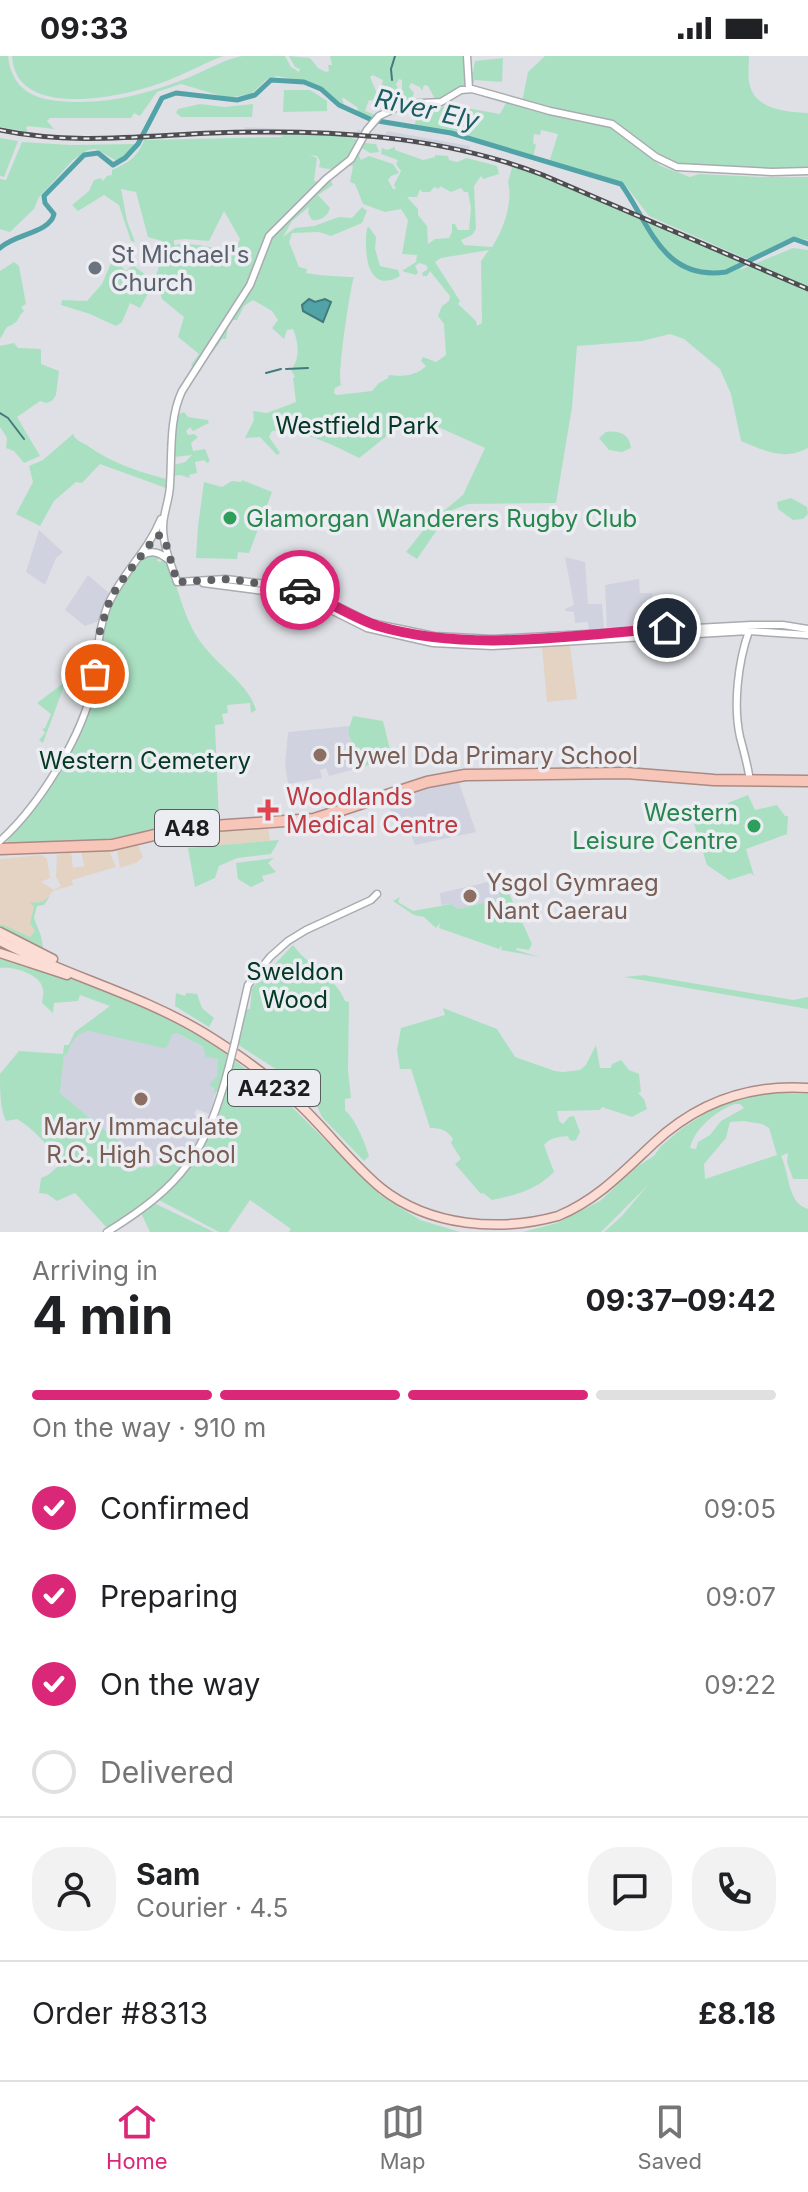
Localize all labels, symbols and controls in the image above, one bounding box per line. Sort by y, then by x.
text: 09:33 [40,10,128,46]
water label: River Ely [372,82,483,136]
place label: St Michael's Church [111,240,250,297]
marker: St Michael's Church [86,259,104,277]
park label: Westfield Park [275,411,439,440]
place label: Glamorgan Wanderers Rugby Club [246,504,637,533]
marker: Glamorgan Wanderers Rugby Club [221,509,239,527]
courier [260,550,340,630]
icon: car [278,568,322,612]
pin [633,594,701,662]
icon: home [645,606,689,650]
pin [61,640,129,708]
icon: bag [73,652,117,696]
place label: Hywel Dda Primary School [336,741,638,770]
park label: Western Cemetery [39,746,251,775]
marker: Hywel Dda Primary School [311,746,329,764]
place label: Woodlands Medical Centre [286,782,458,839]
place label: Western Leisure Centre [572,798,738,855]
marker: Woodlands Medical Centre [257,799,279,821]
road number: A48 [155,810,219,846]
marker: Western Leisure Centre [745,817,763,835]
place label: Ysgol Gymraeg Nant Caerau [486,868,659,925]
marker: Ysgol Gymraeg Nant Caerau [461,887,479,905]
park label: Sweldon Wood [246,957,344,1014]
road number: A4232 [228,1070,320,1106]
marker: Mary Immaculate R.C. High School [132,1090,150,1108]
place label: Mary Immaculate R.C. High School [43,1112,239,1169]
text: Arriving in [32,1255,158,1286]
text: 09:37–09:42 [586,1282,776,1318]
text: 4 min [32,1284,173,1347]
text: On the way · 910 m [32,1412,266,1443]
icon: check [32,1486,76,1530]
text: Confirmed [100,1490,250,1526]
text: 09:05 [704,1493,776,1524]
icon: check [32,1574,76,1618]
text: Preparing [100,1578,238,1614]
text: 09:07 [705,1581,776,1612]
icon: check [32,1662,76,1706]
text: On the way [100,1666,260,1702]
text: 09:22 [704,1669,776,1700]
text: Delivered [100,1754,234,1790]
button: person [32,1847,116,1931]
button: chat [588,1847,672,1931]
button: phone [692,1847,776,1931]
text: Sam [136,1856,200,1892]
text: Courier · 4.5 [136,1892,288,1923]
text: Order #8313 [32,1995,208,2031]
text: £8.18 [698,1995,776,2031]
tab: Home [106,2100,168,2174]
tab: Map [380,2100,425,2174]
tab: Saved [638,2100,702,2174]

